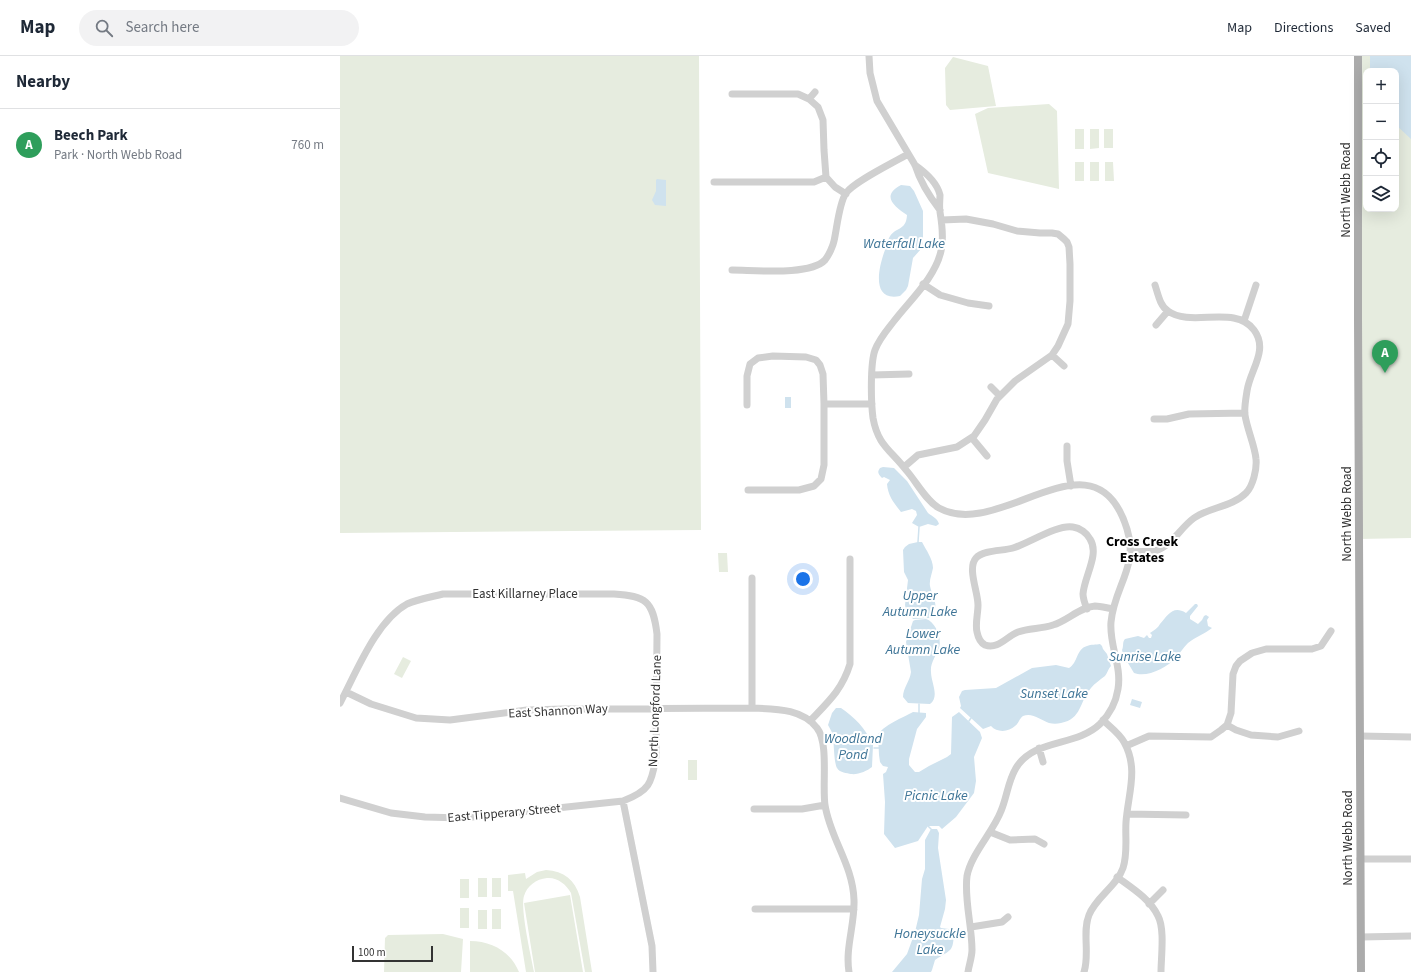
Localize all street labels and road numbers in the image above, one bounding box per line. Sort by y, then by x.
street label: North Webb Road [1337,142,1355,238]
street label: North Webb Road [1338,466,1356,562]
street label: East Killarney Place [472,585,578,603]
street label: North Longford Lane [644,655,666,767]
street label: East Shannon Way [508,699,608,723]
street label: North Webb Road [1339,790,1357,886]
street label: East Tipperary Street [447,799,562,827]

